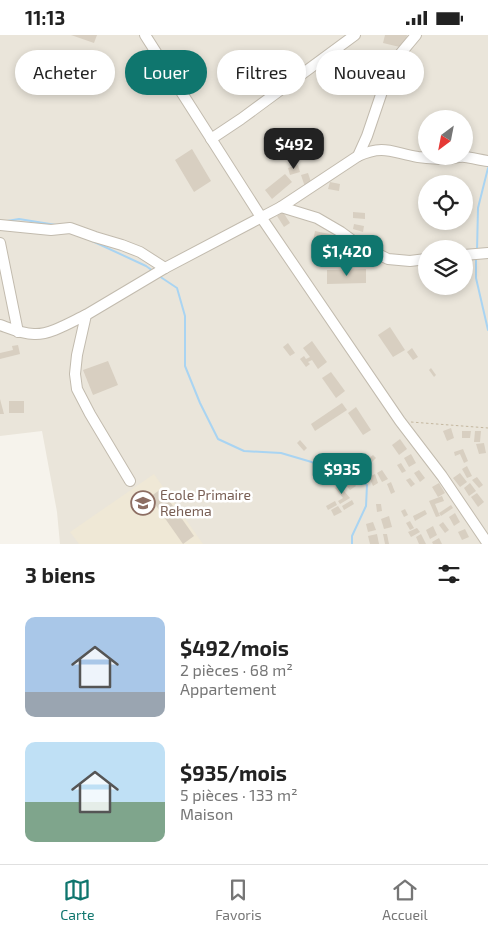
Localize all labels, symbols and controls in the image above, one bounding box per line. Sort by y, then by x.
text: 11:13 [25,6,65,29]
chip: Acheter [15,50,115,95]
chip: Louer [125,50,207,95]
chip: Filtres [217,50,306,95]
chip: Nouveau [316,50,424,95]
north arrow [418,110,472,165]
map controls [418,110,473,295]
pin: $492 [264,127,324,170]
text: $492 [275,134,313,153]
button: locate [418,175,473,230]
pin: $1,420 [306,235,388,277]
button: layers [418,240,473,295]
text: $1,420 [322,241,372,260]
pin: $935 [312,453,372,495]
text: $935 [324,459,360,478]
place label: Ecole Primaire Rehema [160,486,251,519]
school or university icon: Ecole Primaire Rehema [130,490,156,516]
icon: filters [435,560,463,588]
text: 3 biens [25,562,95,587]
text: $492/mois [180,635,289,660]
icon: home [65,637,125,697]
text: 2 pièces · 68 m² [180,660,293,679]
text: Appartement [180,679,276,698]
text: $935/mois [180,760,287,785]
icon: home [65,762,125,822]
text: 5 pièces · 133 m² [180,785,298,804]
text: Maison [180,804,233,823]
tab: Carte [60,876,94,923]
tab: Favoris [215,876,262,923]
tab: Accueil [382,876,428,923]

